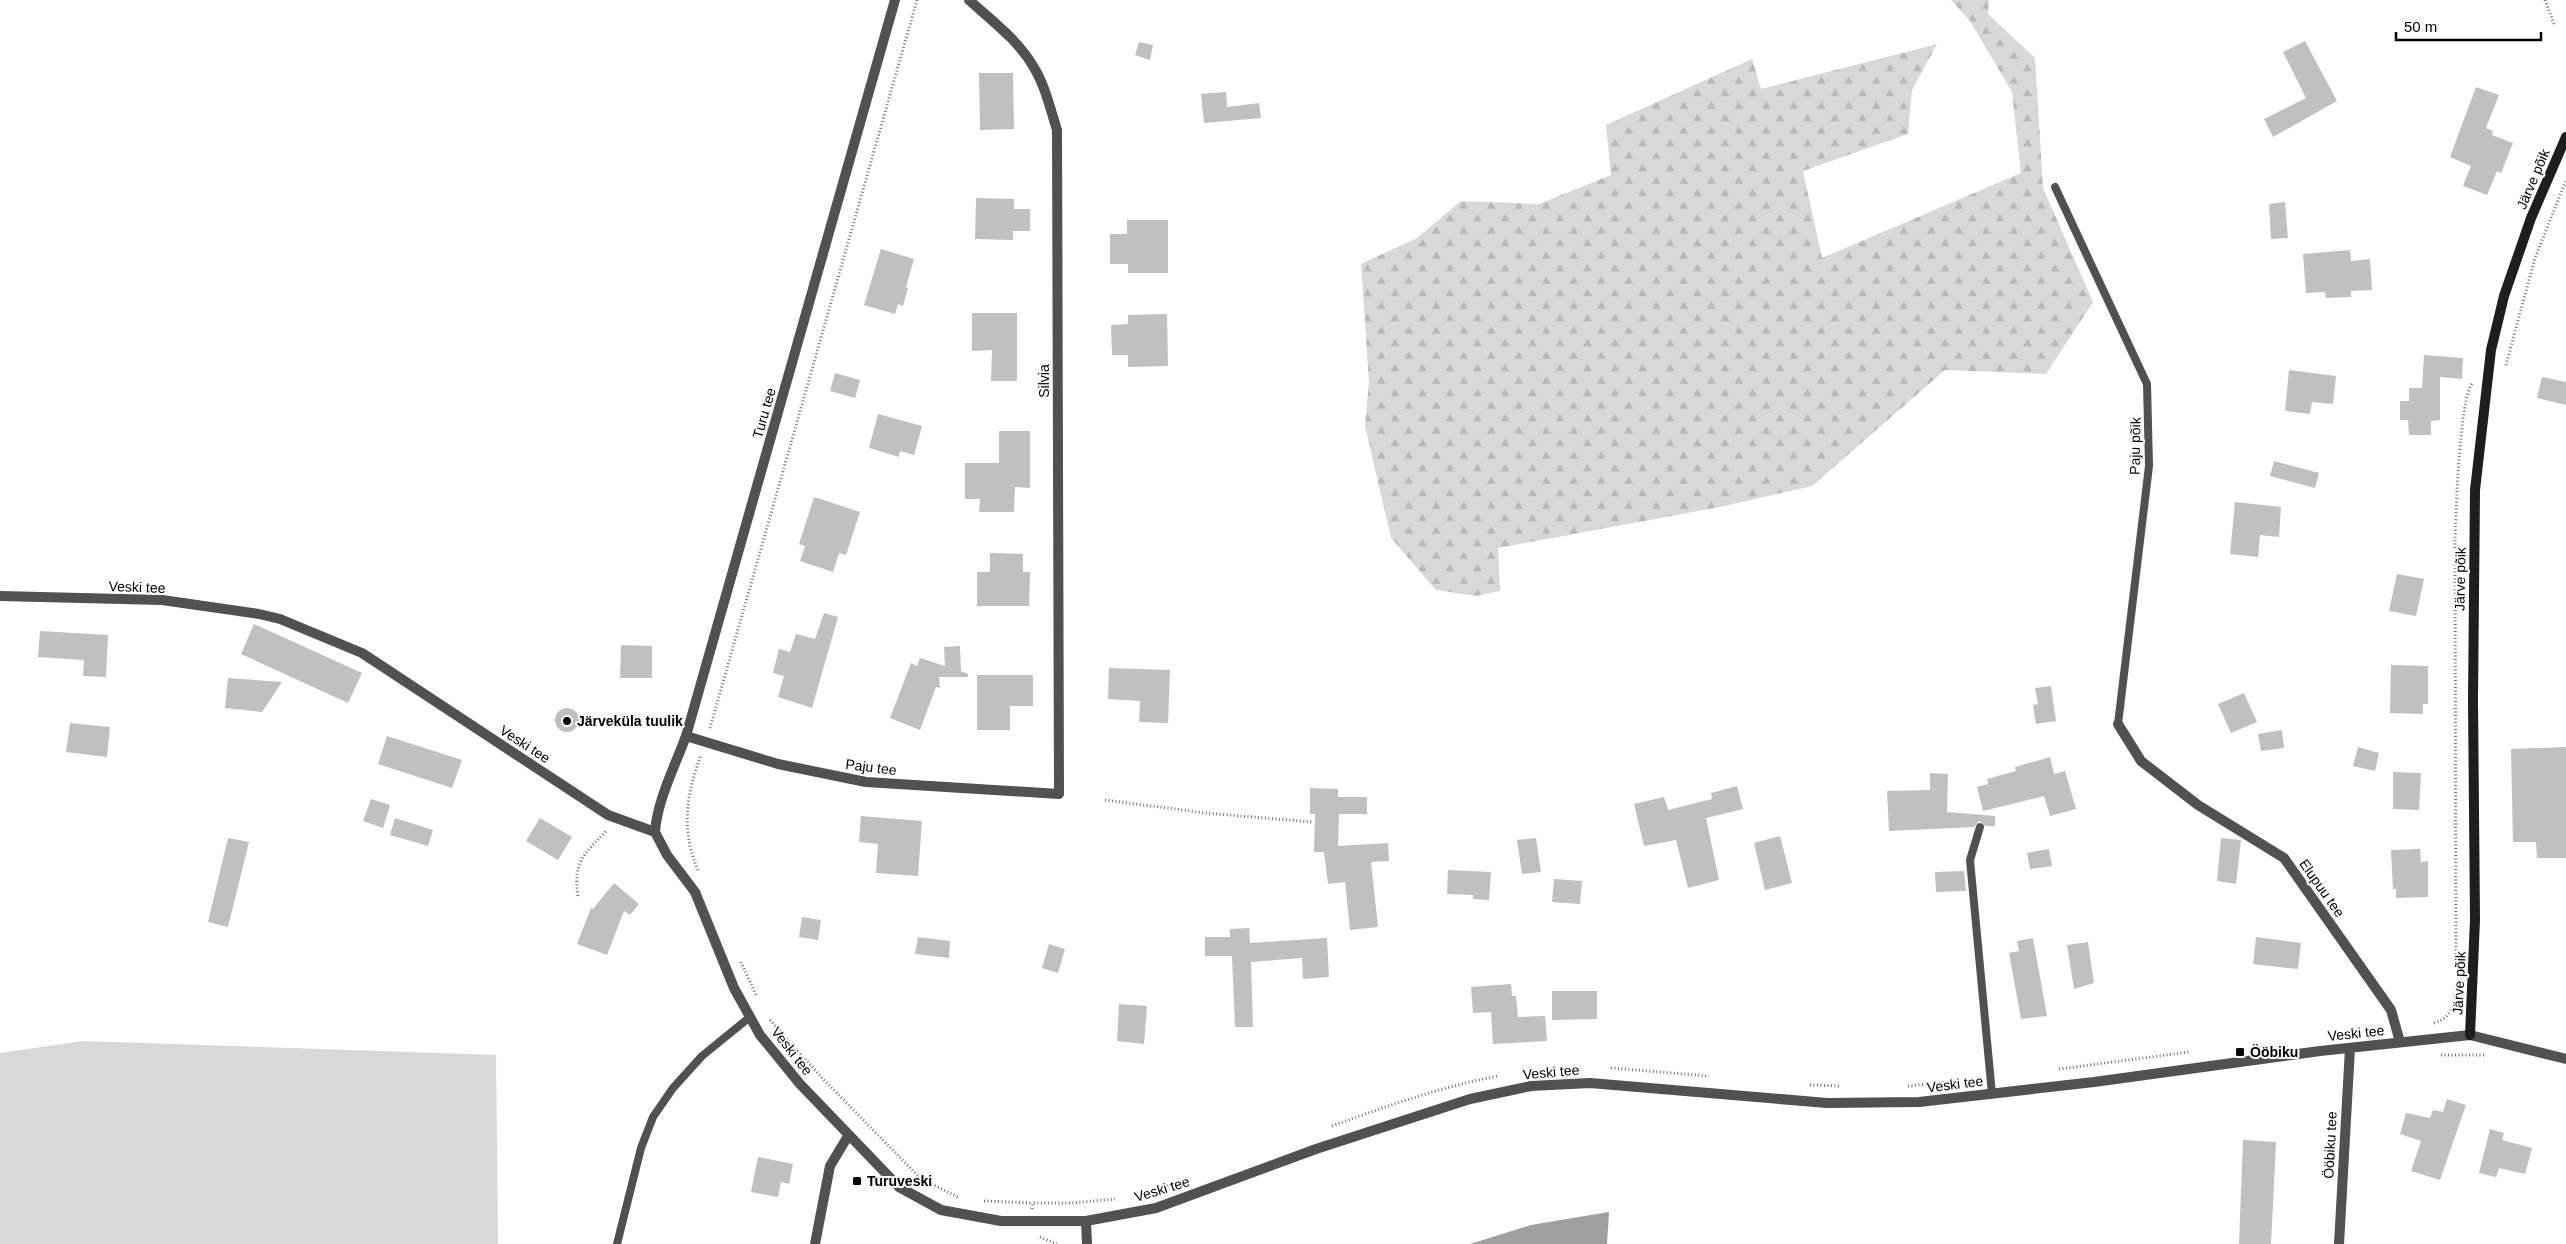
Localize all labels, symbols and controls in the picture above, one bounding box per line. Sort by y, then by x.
scale bar [2396,10,2541,42]
text: 50 m [2404,18,2437,35]
street label: Järve põik [2513,146,2553,211]
street label: Silvia [1036,364,1052,398]
street label: Turu tee [749,386,779,440]
street label: Paju põik [2126,416,2144,475]
street label: Järve põik [2451,546,2469,611]
street label: Veski tee [108,578,166,596]
place label: Järveküla tuulik [577,713,683,729]
marker: Järveküla tuulik [561,715,573,727]
street label: Veski tee [497,722,553,766]
street label: Paju tee [845,756,898,778]
street label: Elupuu tee [2296,856,2348,920]
street label: Järve põik [2449,950,2469,1015]
street label: Veski tee [2327,1022,2385,1044]
street label: Veski tee [768,1024,816,1078]
place label: Ööbiku [2250,1044,2298,1060]
marker: Ööbiku [2234,1046,2246,1058]
street label: Veski tee [1522,1062,1580,1082]
street label: Veski tee [1926,1073,1984,1095]
street label: Ööbiku tee [2319,1111,2340,1179]
place label: Turuveski [867,1173,932,1189]
street label: Veski tee [1132,1173,1192,1205]
marker: Turuveski [851,1175,863,1187]

